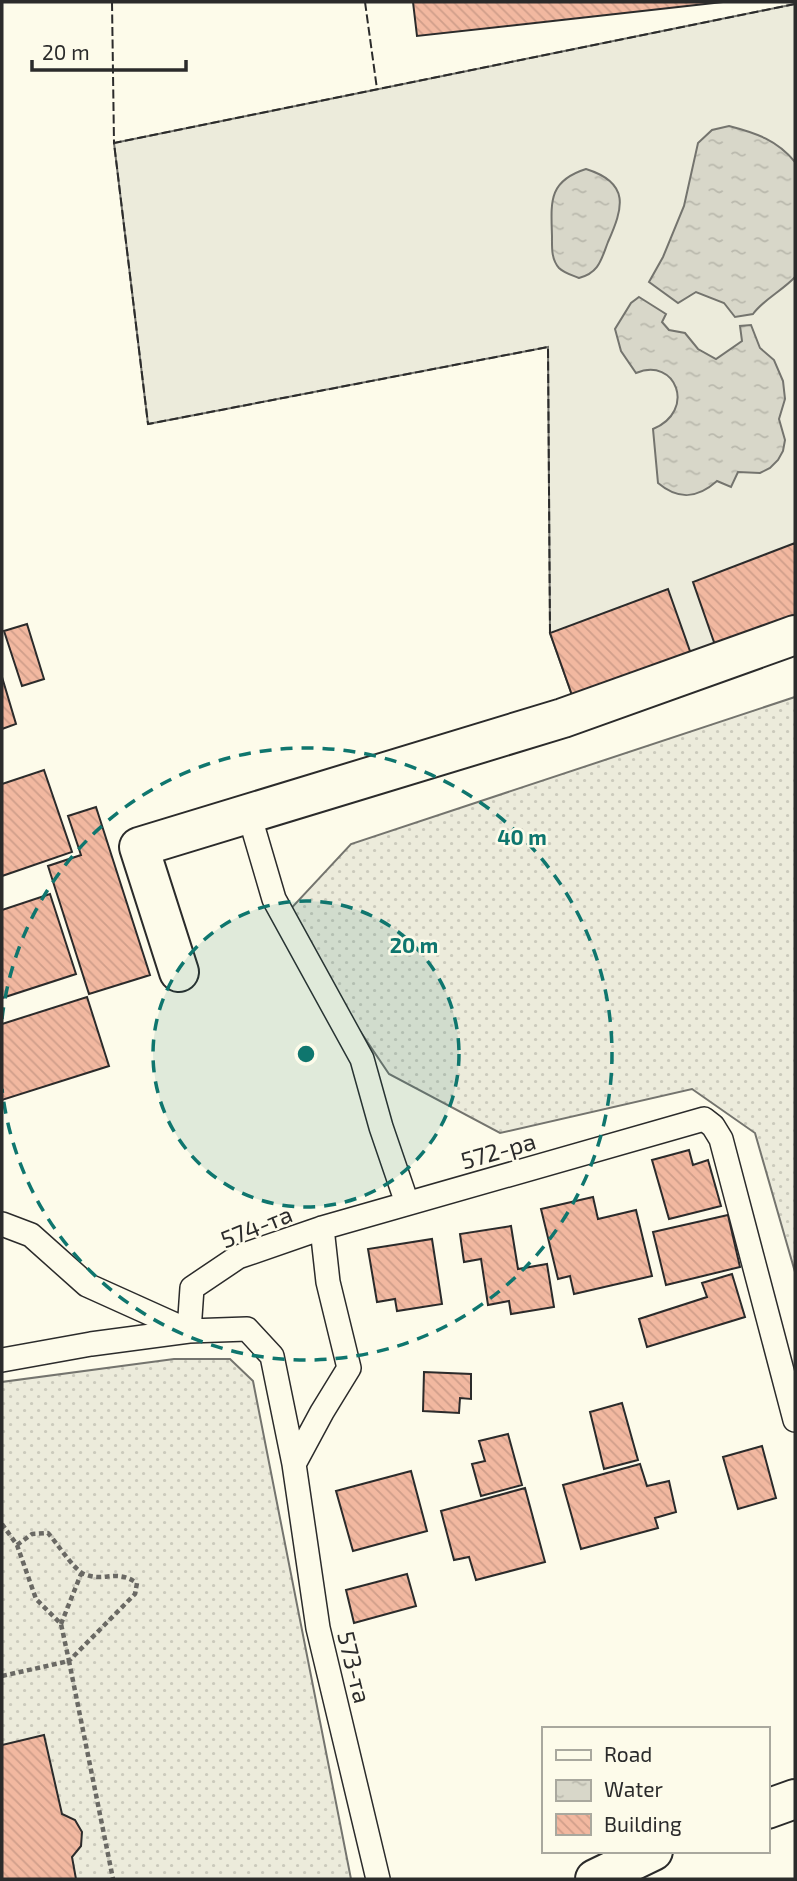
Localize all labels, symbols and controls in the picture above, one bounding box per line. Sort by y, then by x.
scale bar [32,28,186,72]
text: 20 m [42,39,90,64]
text: 40 m [497,824,547,849]
text: 20 m [390,932,438,957]
centre of rings [294,1042,318,1066]
street label: 572-ра [457,1125,539,1175]
street label: 574-та [216,1199,296,1253]
street label: 573-та [332,1628,378,1706]
legend [542,1727,769,1853]
text: Road [604,1741,652,1766]
text: Water [604,1776,663,1801]
text: Building [604,1811,682,1836]

